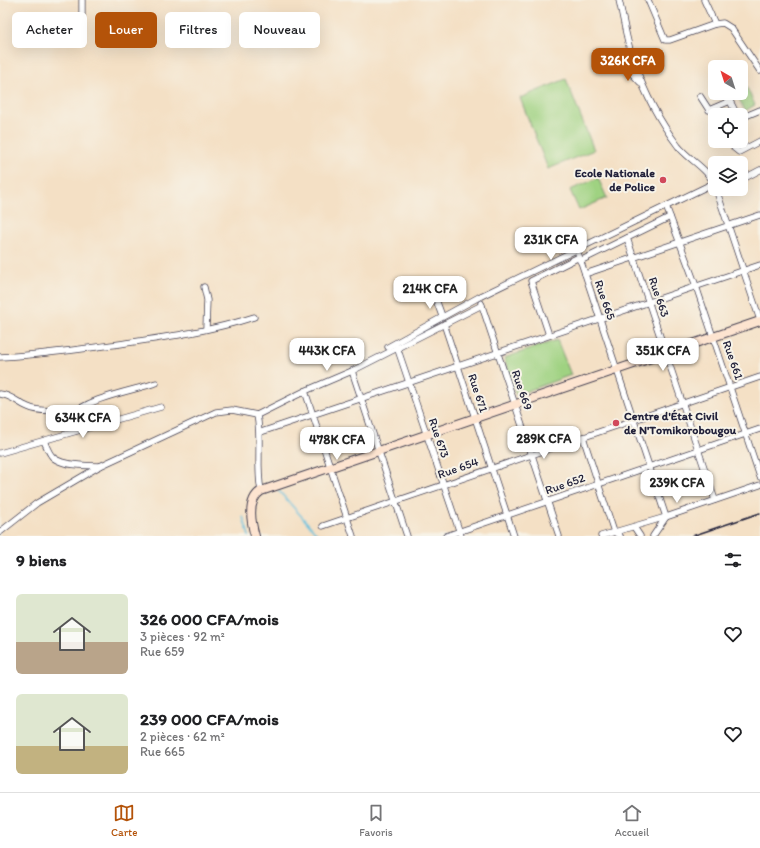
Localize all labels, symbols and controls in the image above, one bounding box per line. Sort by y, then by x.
chip: Acheter [12,12,87,48]
chip: Louer [95,12,157,48]
chip: Filtres [165,12,231,48]
chip: Nouveau [239,12,320,48]
pin: 326K CFA [587,48,669,82]
text: 326K CFA [600,53,656,68]
north arrow [708,60,748,100]
map controls [708,60,748,196]
button: locate [708,108,748,148]
button: layers [708,156,748,196]
place label: Ecole Nationale de Police [575,166,655,194]
marker: Ecole Nationale de Police [658,175,668,185]
pin: 231K CFA [510,227,592,261]
text: 231K CFA [524,232,578,247]
street label: Rue 663 [646,275,673,319]
pin: 214K CFA [389,276,471,310]
street label: Rue 665 [592,278,618,322]
text: 214K CFA [402,281,458,296]
pin: 443K CFA [286,338,368,372]
pin: 351K CFA [622,338,704,372]
street label: Rue 661 [720,339,746,382]
text: 443K CFA [298,343,356,358]
text: 351K CFA [636,343,690,358]
street label: Rue 669 [509,368,535,412]
street label: Rue 671 [465,372,491,415]
pin: 634K CFA [42,405,124,439]
place label: Centre d'État Civil de N'Tomikorobougou [624,409,737,438]
text: 634K CFA [55,410,111,425]
street label: Rue 673 [426,416,452,460]
marker: Centre d'État Civil de N'Tomikorobougou [611,418,621,428]
pin: 289K CFA [503,426,585,460]
pin: 478K CFA [296,427,378,461]
text: 289K CFA [516,431,572,446]
text: 478K CFA [309,432,365,447]
street label: Rue 654 [436,455,480,481]
street label: Rue 652 [543,470,587,497]
pin: 239K CFA [636,470,718,504]
text: 239K CFA [649,475,705,490]
icon: filters [722,549,744,571]
text: 9 biens [16,550,67,570]
text: 326 000 CFA/mois [140,609,279,629]
icon: home [48,610,96,658]
icon: heart [722,623,744,645]
text: 3 pièces · 92 m² [140,629,225,644]
text: Rue 659 [140,644,185,659]
text: 239 000 CFA/mois [140,709,279,729]
icon: home [48,710,96,758]
icon: heart [722,723,744,745]
text: 2 pièces · 62 m² [140,729,225,744]
text: Rue 665 [140,744,185,759]
tab: Carte [111,802,137,839]
tab: Favoris [359,802,393,839]
tab: Accueil [615,802,649,839]

